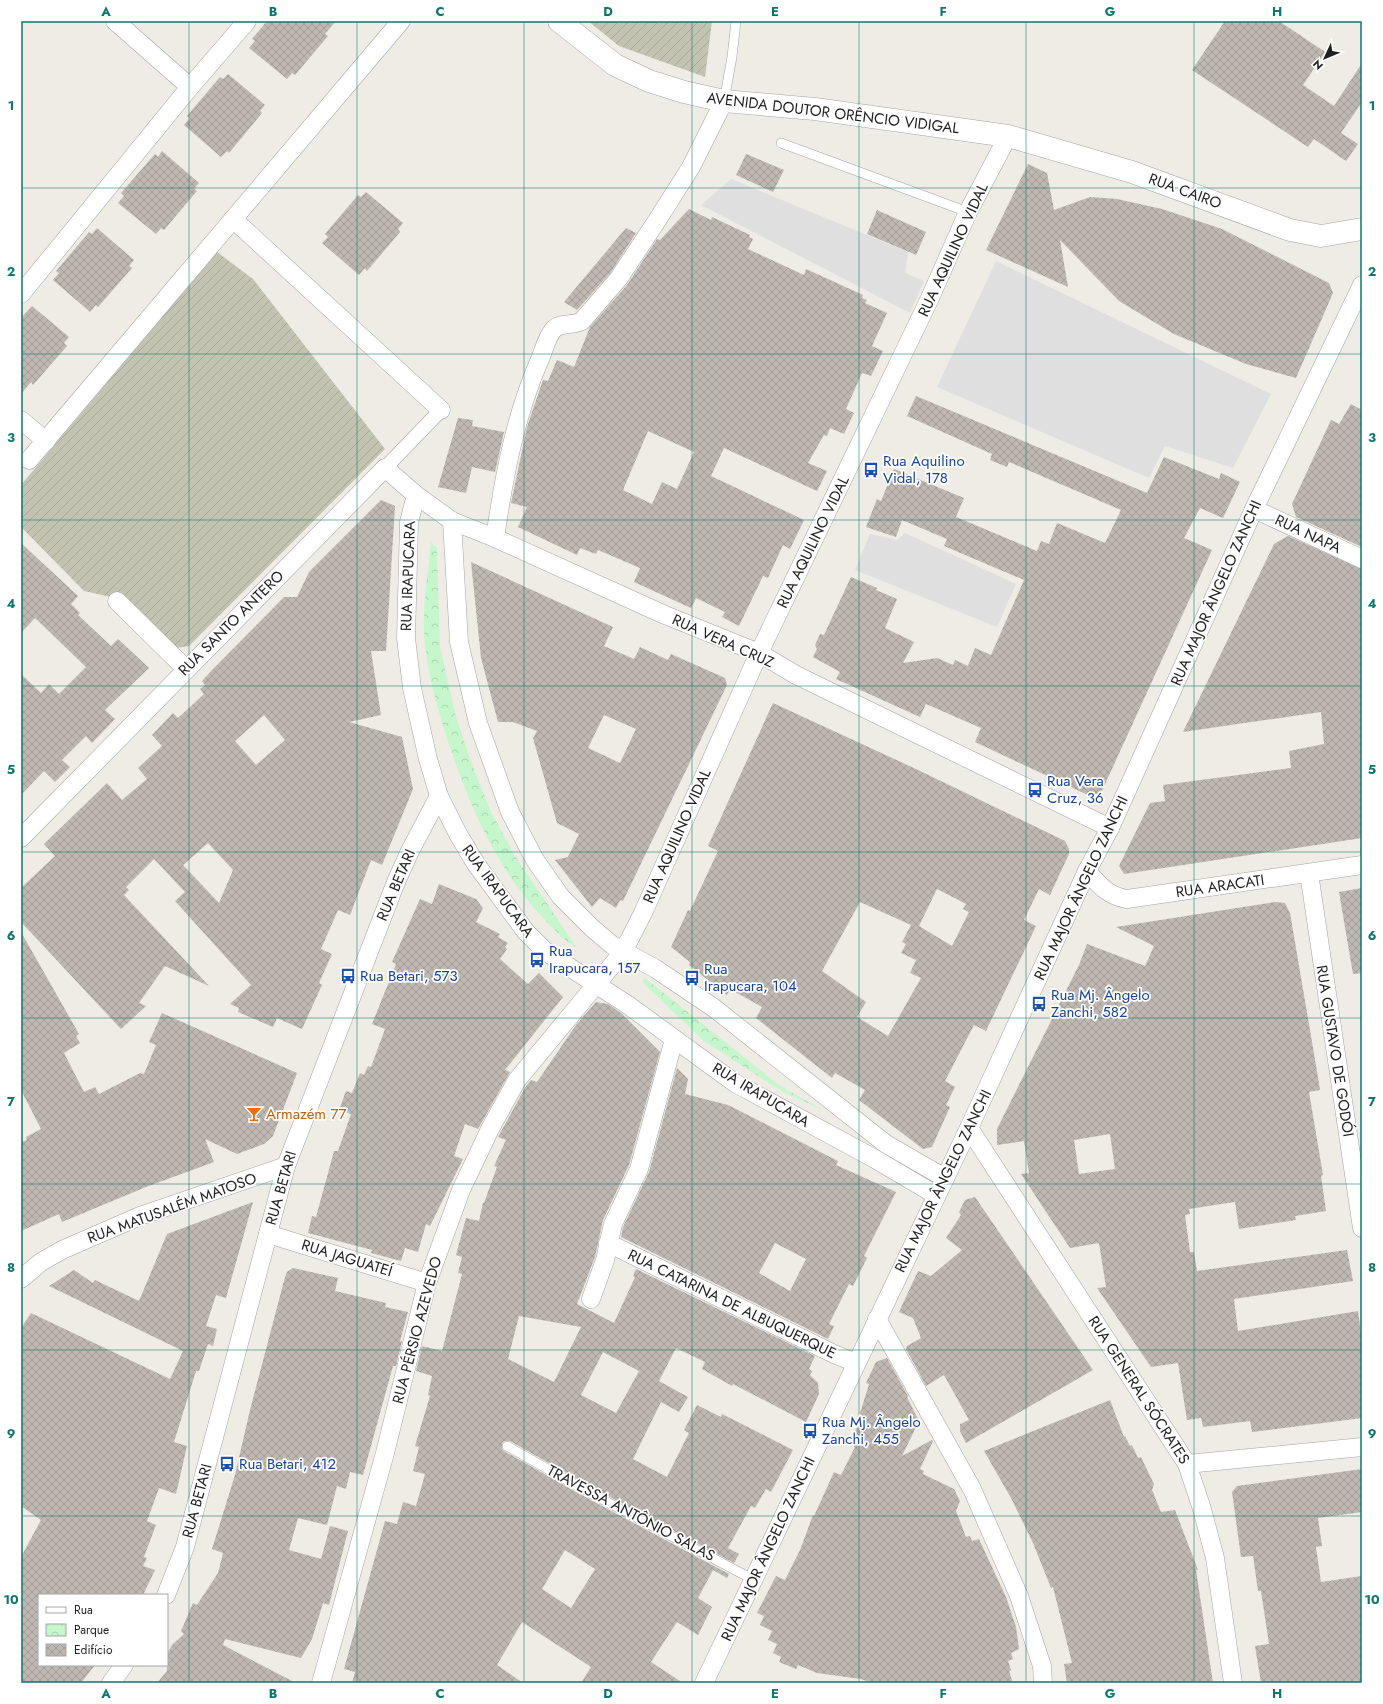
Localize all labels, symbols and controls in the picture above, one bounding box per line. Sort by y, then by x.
text: A [100,2,111,21]
text: B [269,2,278,21]
text: C [435,2,445,21]
text: D [603,2,613,21]
text: E [771,2,779,21]
text: F [939,2,947,21]
text: G [1105,2,1116,21]
text: H [1272,2,1282,21]
north arrow [1305,38,1345,78]
text: N [1309,56,1327,74]
street label: AVENIDA DOUTOR ORÊNCIO VIDIGAL [706,87,961,139]
text: 1 [8,96,14,115]
text: 1 [1369,96,1375,115]
street label: RUA CAIRO [1145,168,1225,214]
street label: RUA AQUILINO VIDAL [912,179,994,320]
text: 2 [7,262,15,281]
text: 2 [1368,262,1376,281]
text: 3 [7,428,15,447]
text: 3 [1368,428,1376,447]
place label: Rua Aquilino Vidal, 178 [883,450,965,489]
bus stop icon: Rua Aquilino Vidal, 178 [862,461,880,479]
street label: RUA AQUILINO VIDAL [771,472,855,612]
street label: RUA MAJOR ÂNGELO ZANCHI [1165,497,1267,689]
street label: RUA NAPA [1271,509,1345,559]
street label: RUA IRAPUCARA [395,521,421,631]
street label: RUA SANTO ANTERO [173,565,289,681]
text: 4 [6,594,16,613]
text: 4 [1367,594,1377,613]
street label: RUA VERA CRUZ [669,609,777,673]
text: 5 [7,760,15,779]
text: 5 [1368,760,1376,779]
street label: RUA AQUILINO VIDAL [637,765,717,907]
place label: Rua Vera Cruz, 36 [1047,770,1104,809]
bus stop icon: Rua Vera Cruz, 36 [1026,781,1044,799]
street label: RUA MAJOR ÂNGELO ZANCHI [1029,792,1133,984]
street label: RUA IRAPUCARA [457,840,539,942]
street label: RUA BETARI [371,846,421,924]
street label: RUA ARACATI [1174,869,1266,903]
text: 6 [7,926,16,945]
text: 6 [1368,926,1377,945]
place label: Rua Irapucara, 157 [549,940,641,979]
bus stop icon: Rua Irapucara, 157 [528,951,546,969]
place label: Rua Irapucara, 104 [704,958,797,997]
street label: RUA GUSTAVO DE GODÓI [1311,964,1359,1138]
place label: Rua Betari, 573 [360,965,458,987]
bus stop icon: Rua Betari, 573 [339,967,357,985]
bus stop icon: Rua Irapucara, 104 [683,969,701,987]
place label: Rua Mj. Ângelo Zanchi, 582 [1051,984,1150,1023]
bus stop icon: Rua Mj. Ângelo Zanchi, 582 [1030,995,1048,1013]
street label: RUA IRAPUCARA [708,1057,814,1133]
street label: RUA MAJOR ÂNGELO ZANCHI [889,1086,997,1276]
text: 7 [7,1092,15,1111]
text: 7 [1368,1092,1376,1111]
place label: Armazém 77 [266,1103,346,1125]
bar icon: Armazém 77 [245,1105,263,1123]
street label: RUA BETARI [260,1148,302,1228]
street label: RUA MATUSALÉM MATOSO [84,1167,260,1249]
street label: RUA JAGUATEÍ [299,1234,395,1282]
street label: RUA CATARINA DE ALBUQUERQUE [624,1244,840,1364]
street label: RUA PÉRSIO AZEVEDO [387,1254,447,1406]
text: 8 [7,1258,15,1277]
text: 8 [1368,1258,1376,1277]
street label: RUA GENERAL SÓCRATES [1083,1312,1195,1468]
place label: Rua Mj. Ângelo Zanchi, 455 [822,1411,921,1450]
bus stop icon: Rua Mj. Ângelo Zanchi, 455 [801,1422,819,1440]
text: 9 [7,1424,16,1443]
text: 9 [1368,1424,1377,1443]
place label: Rua Betari, 412 [239,1453,336,1475]
street label: RUA MAJOR ÂNGELO ZANCHI [716,1453,820,1645]
bus stop icon: Rua Betari, 412 [218,1455,236,1473]
street label: TRAVESSA ANTÔNIO SALAS [543,1459,719,1567]
street label: RUA BETARI [177,1461,217,1541]
text: 10 [3,1590,19,1609]
text: 10 [1364,1590,1380,1609]
legend [38,1594,168,1666]
text: Rua [74,1601,93,1619]
text: Parque [74,1621,109,1639]
text: Edifício [74,1641,113,1659]
text: A [100,1684,111,1703]
text: B [269,1684,278,1703]
text: C [435,1684,445,1703]
text: D [603,1684,613,1703]
text: E [771,1684,779,1703]
text: F [939,1684,947,1703]
text: G [1105,1684,1116,1703]
text: H [1272,1684,1282,1703]

